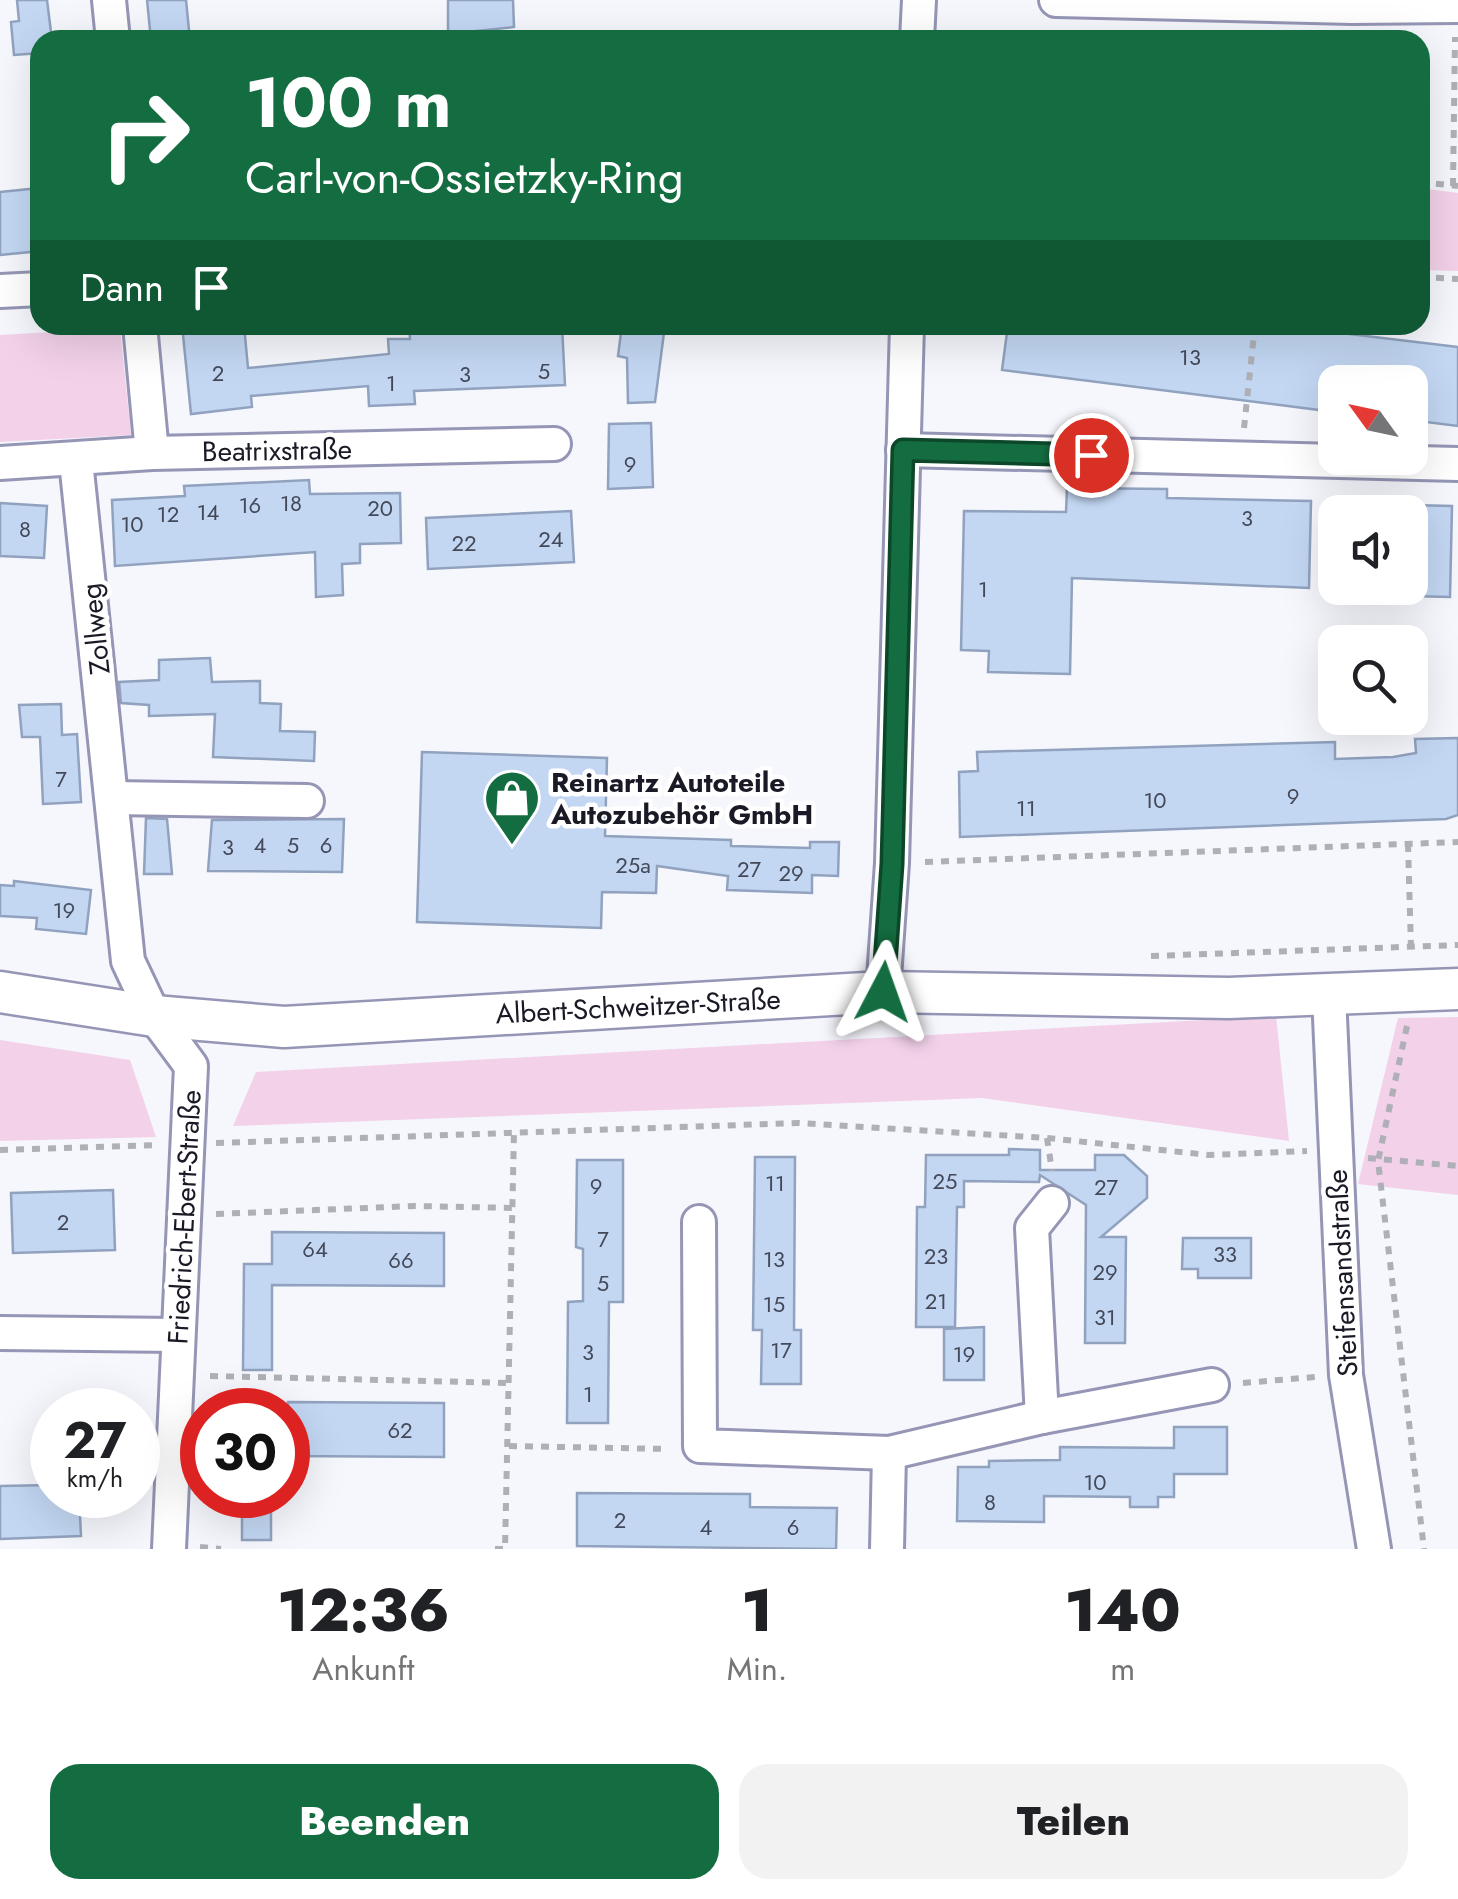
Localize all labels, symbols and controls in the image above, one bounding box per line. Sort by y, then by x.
text: 100 m [245,52,452,153]
icon: right [80,70,210,200]
text: Carl-von-Ossietzky-Ring [245,145,684,210]
text: Dann [80,260,164,315]
icon: arrive [184,260,239,315]
house number: 13 [1179,341,1201,373]
house number: 5 [538,355,550,387]
house number: 2 [212,357,224,389]
house number: 3 [459,358,471,390]
north arrow [1318,365,1428,475]
map controls [1318,365,1428,735]
house number: 1 [386,367,396,399]
pin [1049,413,1134,498]
icon: arrive [1064,428,1119,483]
street label: Beatrixstraße [202,429,352,472]
house number: 9 [624,448,636,480]
house number: 18 [280,487,302,519]
house number: 16 [239,489,261,521]
house number: 20 [367,492,393,524]
button: sound [1318,495,1428,605]
house number: 14 [197,496,220,528]
house number: 12 [157,498,179,530]
house number: 3 [1241,502,1253,534]
house number: 10 [120,508,144,540]
house number: 8 [19,513,31,545]
house number: 24 [538,523,564,555]
house number: 22 [451,527,477,559]
house number: 1 [978,573,988,605]
street label: Zollweg [70,581,121,677]
button: search [1318,625,1428,735]
place label: Reinartz Autoteile Autozubehör GmbH [550,762,813,835]
house number: 7 [55,763,67,795]
shop icon: Reinartz Autoteile Autozubehör GmbH [482,768,542,847]
house number: 9 [1287,780,1299,812]
house number: 10 [1143,784,1167,816]
house number: 11 [1016,792,1036,824]
house number: 4 [254,829,267,861]
house number: 5 [287,829,299,861]
house number: 6 [320,829,332,861]
house number: 3 [222,831,234,863]
house number: 25a [615,849,651,881]
house number: 27 [737,853,761,885]
house number: 29 [778,857,804,889]
house number: 19 [53,894,75,926]
position arrow [831,940,935,1044]
street label: Albert-Schweitzer-Straße [494,979,782,1034]
street label: Friedrich-Ebert-Straße [157,1089,212,1345]
house number: 25 [933,1165,957,1197]
house number: 11 [765,1167,785,1199]
street label: Steifensandstraße [1317,1168,1368,1378]
house number: 9 [590,1170,602,1202]
house number: 27 [1094,1171,1118,1203]
house number: 2 [57,1206,69,1238]
house number: 7 [597,1223,609,1255]
house number: 64 [302,1233,328,1265]
house number: 33 [1213,1238,1237,1270]
house number: 23 [924,1240,948,1272]
house number: 13 [763,1243,785,1275]
house number: 66 [388,1244,414,1276]
house number: 29 [1092,1256,1118,1288]
house number: 5 [597,1267,609,1299]
house number: 21 [925,1285,947,1317]
house number: 15 [763,1288,785,1320]
house number: 31 [1094,1301,1116,1333]
house number: 17 [770,1334,792,1366]
house number: 3 [582,1336,594,1368]
house number: 19 [953,1338,975,1370]
house number: 1 [583,1378,593,1410]
speed limit sign: 30 [180,1388,310,1518]
text: 27 [64,1404,126,1477]
house number: 62 [387,1414,413,1446]
text: km/h [67,1460,123,1496]
house number: 10 [1083,1466,1107,1498]
house number: 8 [984,1486,996,1518]
house number: 2 [614,1504,626,1536]
house number: 4 [700,1511,713,1543]
house number: 6 [787,1511,799,1543]
text: 12:36 [277,1567,450,1654]
text: 1 [741,1567,773,1654]
text: 140 [1065,1567,1181,1654]
text: Ankunft [312,1646,414,1692]
text: Min. [727,1646,787,1692]
text: m [1110,1646,1135,1692]
button: Beenden [50,1764,719,1879]
button: Teilen [739,1764,1408,1879]

